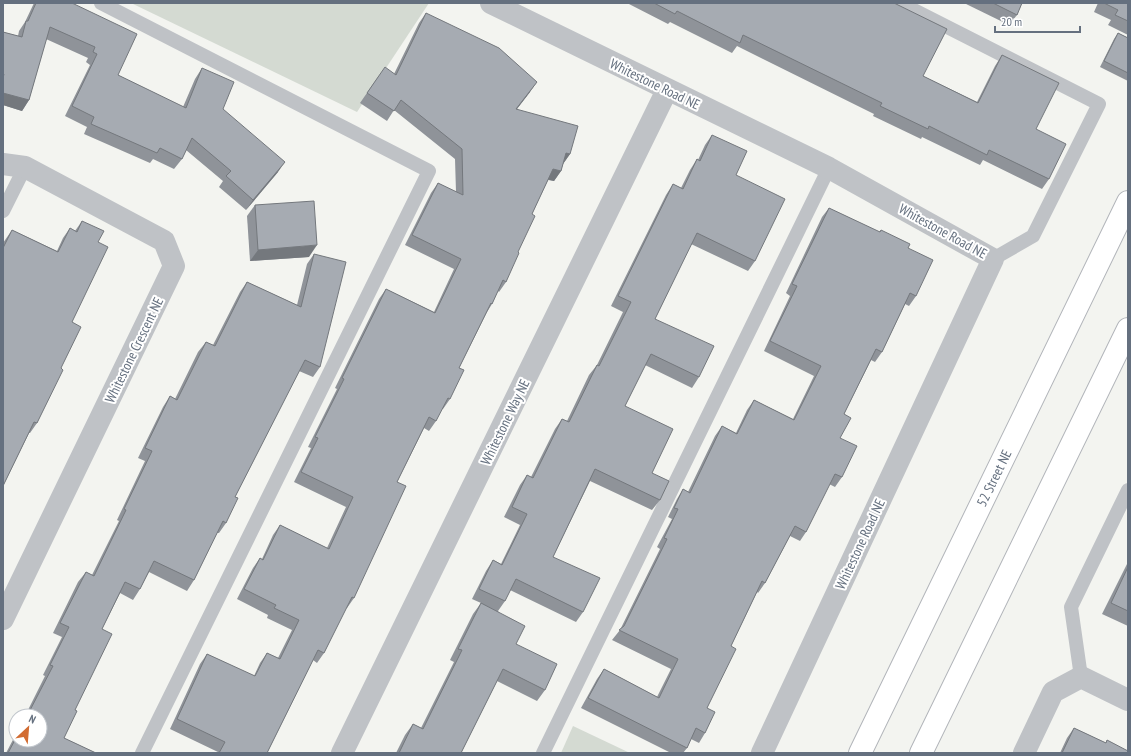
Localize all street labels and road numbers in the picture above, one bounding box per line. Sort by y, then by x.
street label: Whitestone Road NE [607,54,703,114]
street label: Whitestone Road NE [896,199,990,263]
street label: Whitestone Crescent NE [101,294,167,406]
street label: Whitestone Way NE [476,376,534,468]
street label: 52 Street NE [973,447,1015,509]
street label: Whitestone Road NE [831,496,889,592]

